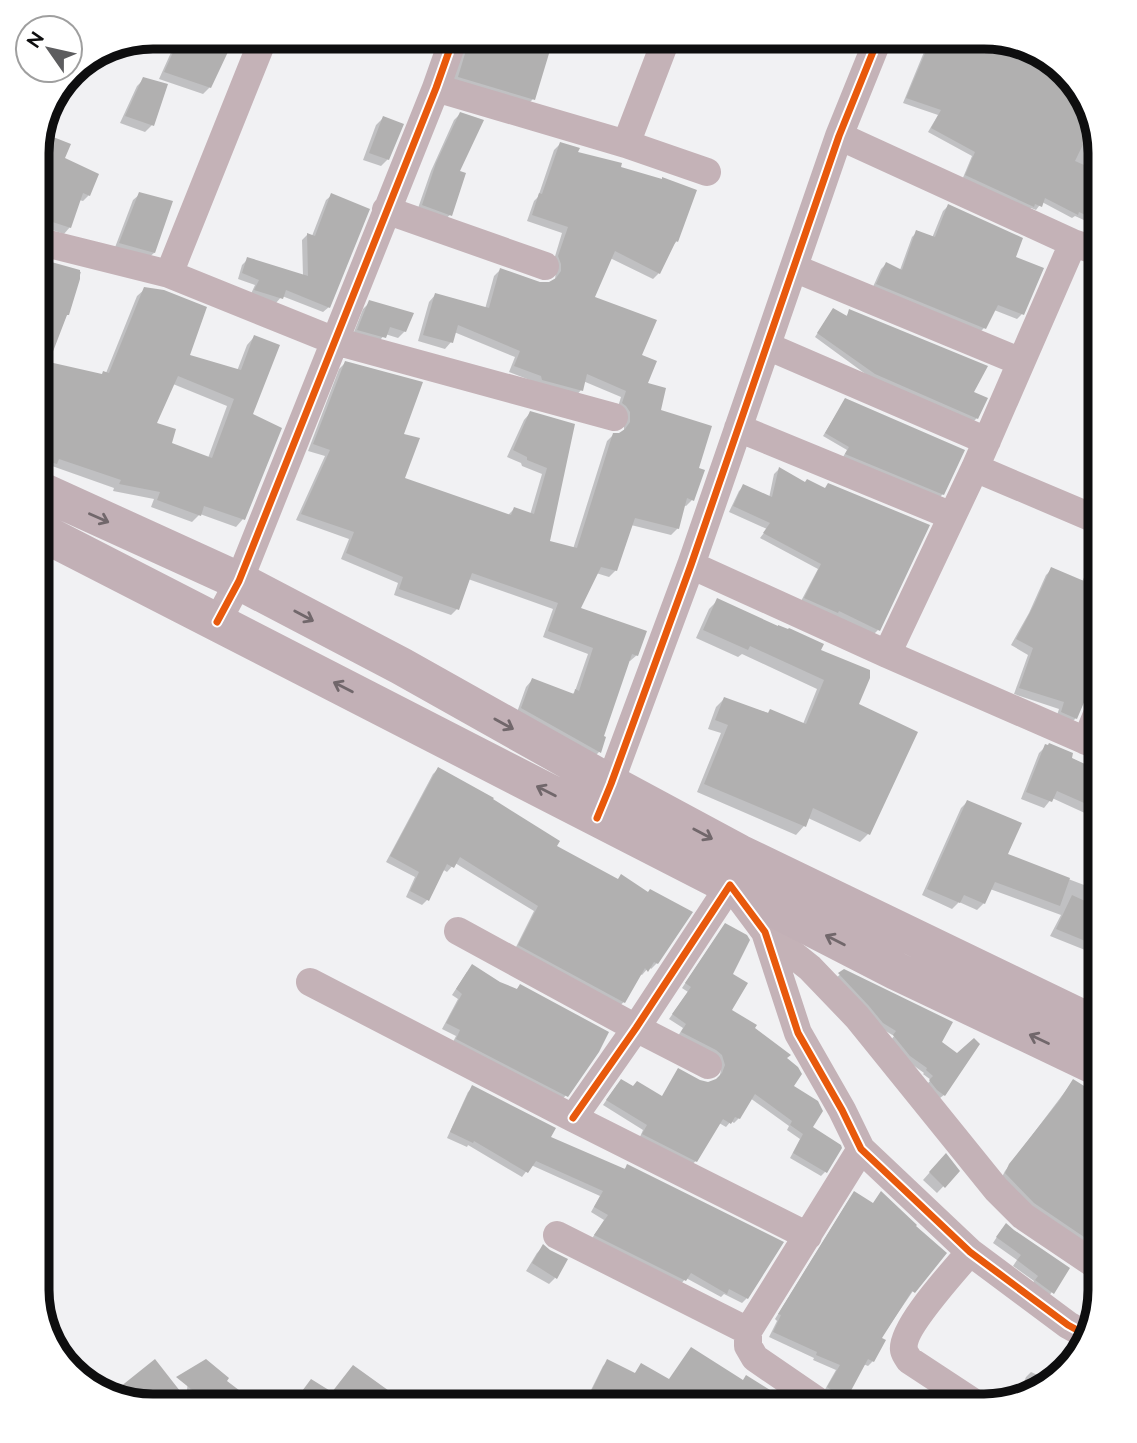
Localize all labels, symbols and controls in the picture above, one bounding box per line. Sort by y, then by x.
north arrow [14,14,84,84]
text: N [22,27,48,52]
one-way arrow [88,512,109,525]
one-way arrow [294,609,314,623]
one-way arrow [333,680,354,694]
one-way arrow [494,717,514,731]
one-way arrow [536,784,557,798]
one-way arrow [693,827,713,841]
one-way arrow [825,932,846,946]
one-way arrow [1029,1031,1050,1045]

